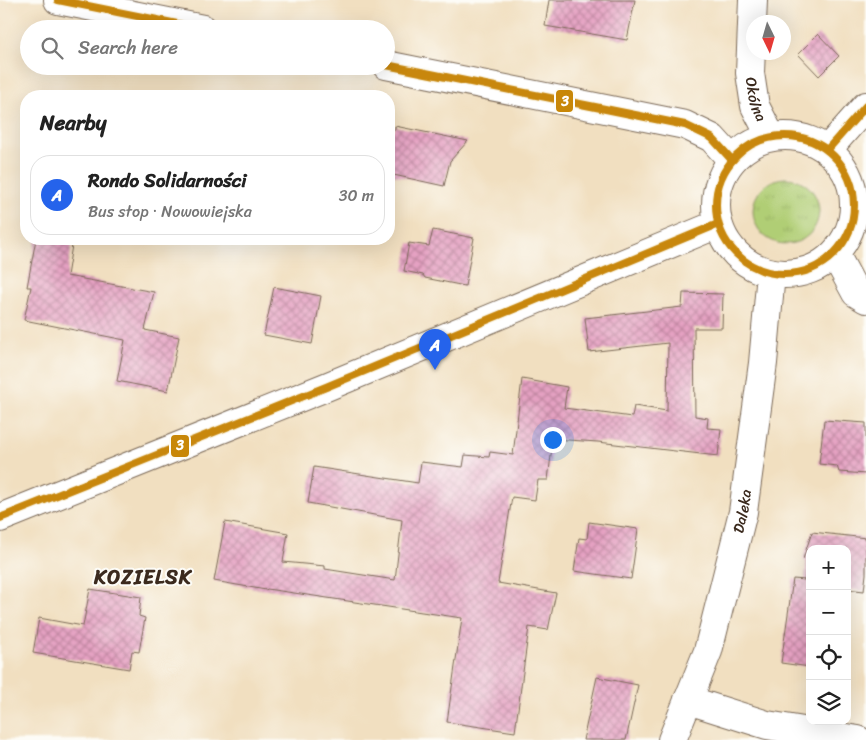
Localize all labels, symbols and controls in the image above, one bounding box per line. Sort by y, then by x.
north arrow [746,15,791,60]
search box [20,20,395,75]
text: Search here [78,31,178,64]
icon: search [38,34,66,62]
street label: Okólna [738,75,774,127]
line badge: 3 [555,89,574,113]
text: 3 [560,89,569,114]
text: Nearby [40,104,106,142]
text: Rondo Solidarności [88,164,247,197]
text: A [52,181,62,210]
text: 30 m [339,181,374,210]
text: Bus stop · Nowowiejska [88,197,252,226]
pin: A [419,329,451,370]
your location [540,427,566,453]
text: 3 [175,433,184,458]
line badge: 3 [170,434,190,458]
street label: Daleka [725,487,759,536]
map controls [806,545,851,725]
button: + [806,545,851,590]
district label: KOZIELSK [93,560,193,595]
button: − [806,590,851,635]
button: locate [806,635,851,680]
button: layers [806,680,851,725]

